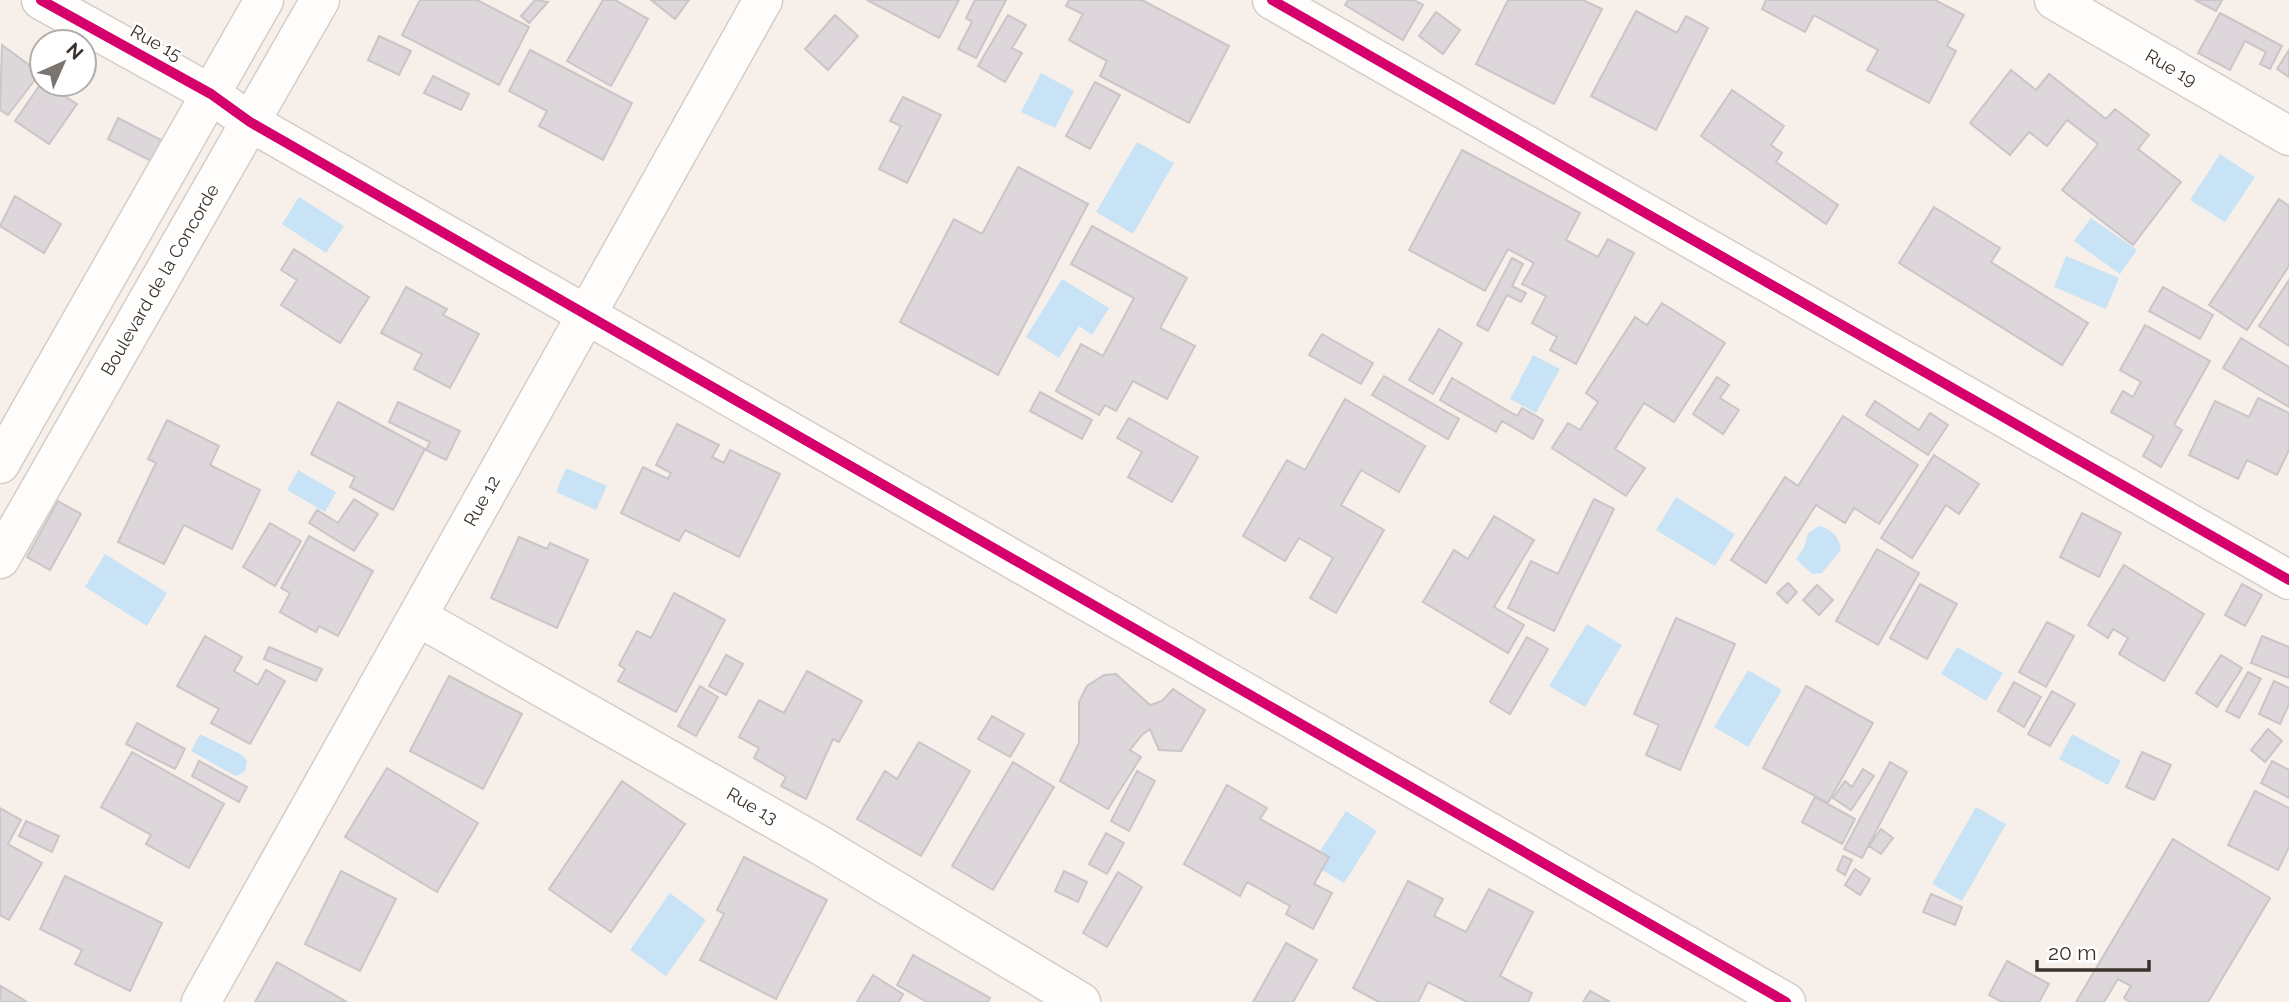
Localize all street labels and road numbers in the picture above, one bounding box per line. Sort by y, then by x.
street label: Rue 15 [127,20,186,65]
street label: Rue 19 [2142,45,2201,91]
street label: Boulevard de la Concorde [96,180,223,379]
street label: Rue 12 [459,472,504,530]
street label: Rue 13 [723,783,781,828]

